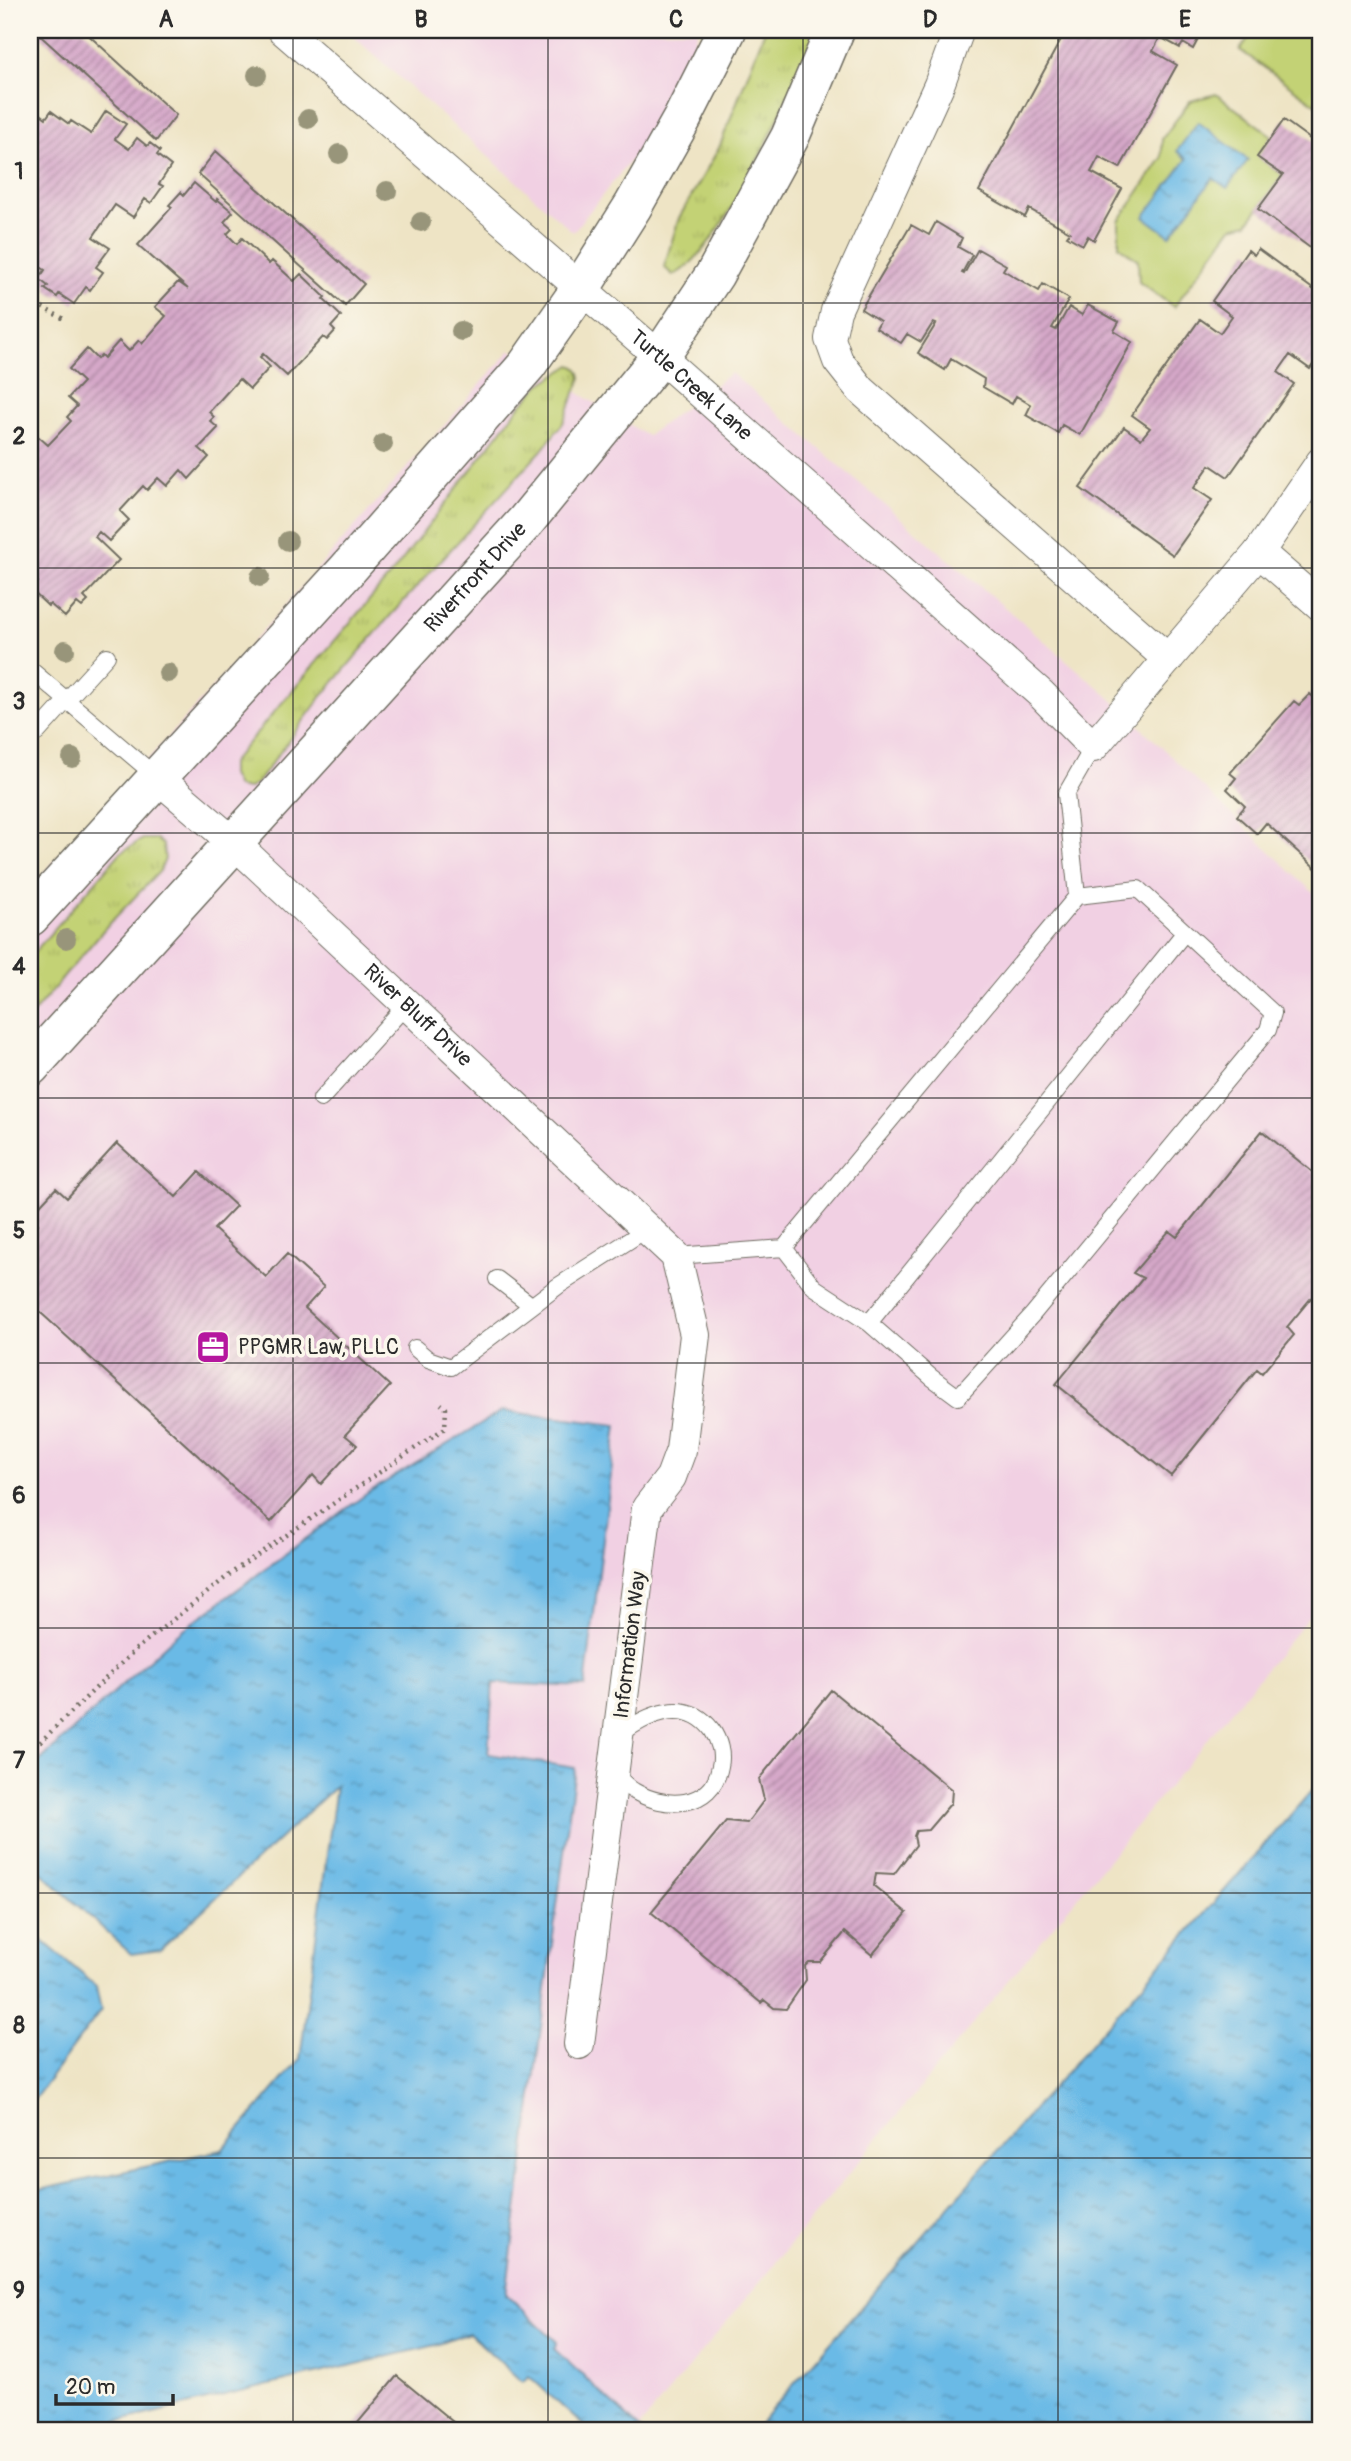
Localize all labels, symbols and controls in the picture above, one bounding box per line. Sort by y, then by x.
text: A [159,5,174,34]
text: B [414,5,428,34]
text: C [669,5,683,34]
text: D [923,5,937,34]
text: E [1179,5,1191,34]
text: 1 [15,157,24,186]
street label: Turtle Creek Lane [624,324,759,447]
text: 2 [13,422,26,451]
street label: Riverfront Drive [418,516,533,638]
text: 3 [13,687,25,716]
text: 4 [12,952,26,981]
street label: River Bluff Drive [358,958,479,1073]
text: 5 [13,1216,25,1245]
office icon: PPGMR Law, PLLC [194,1328,232,1366]
place label: PPGMR Law, PLLC [238,1334,399,1361]
text: 6 [12,1481,26,1510]
street label: Information Way [608,1570,652,1720]
text: 7 [13,1746,26,1775]
text: 8 [13,2011,25,2040]
text: 9 [13,2276,25,2305]
scale bar [56,2363,173,2407]
text: 20 m [66,2374,115,2401]

